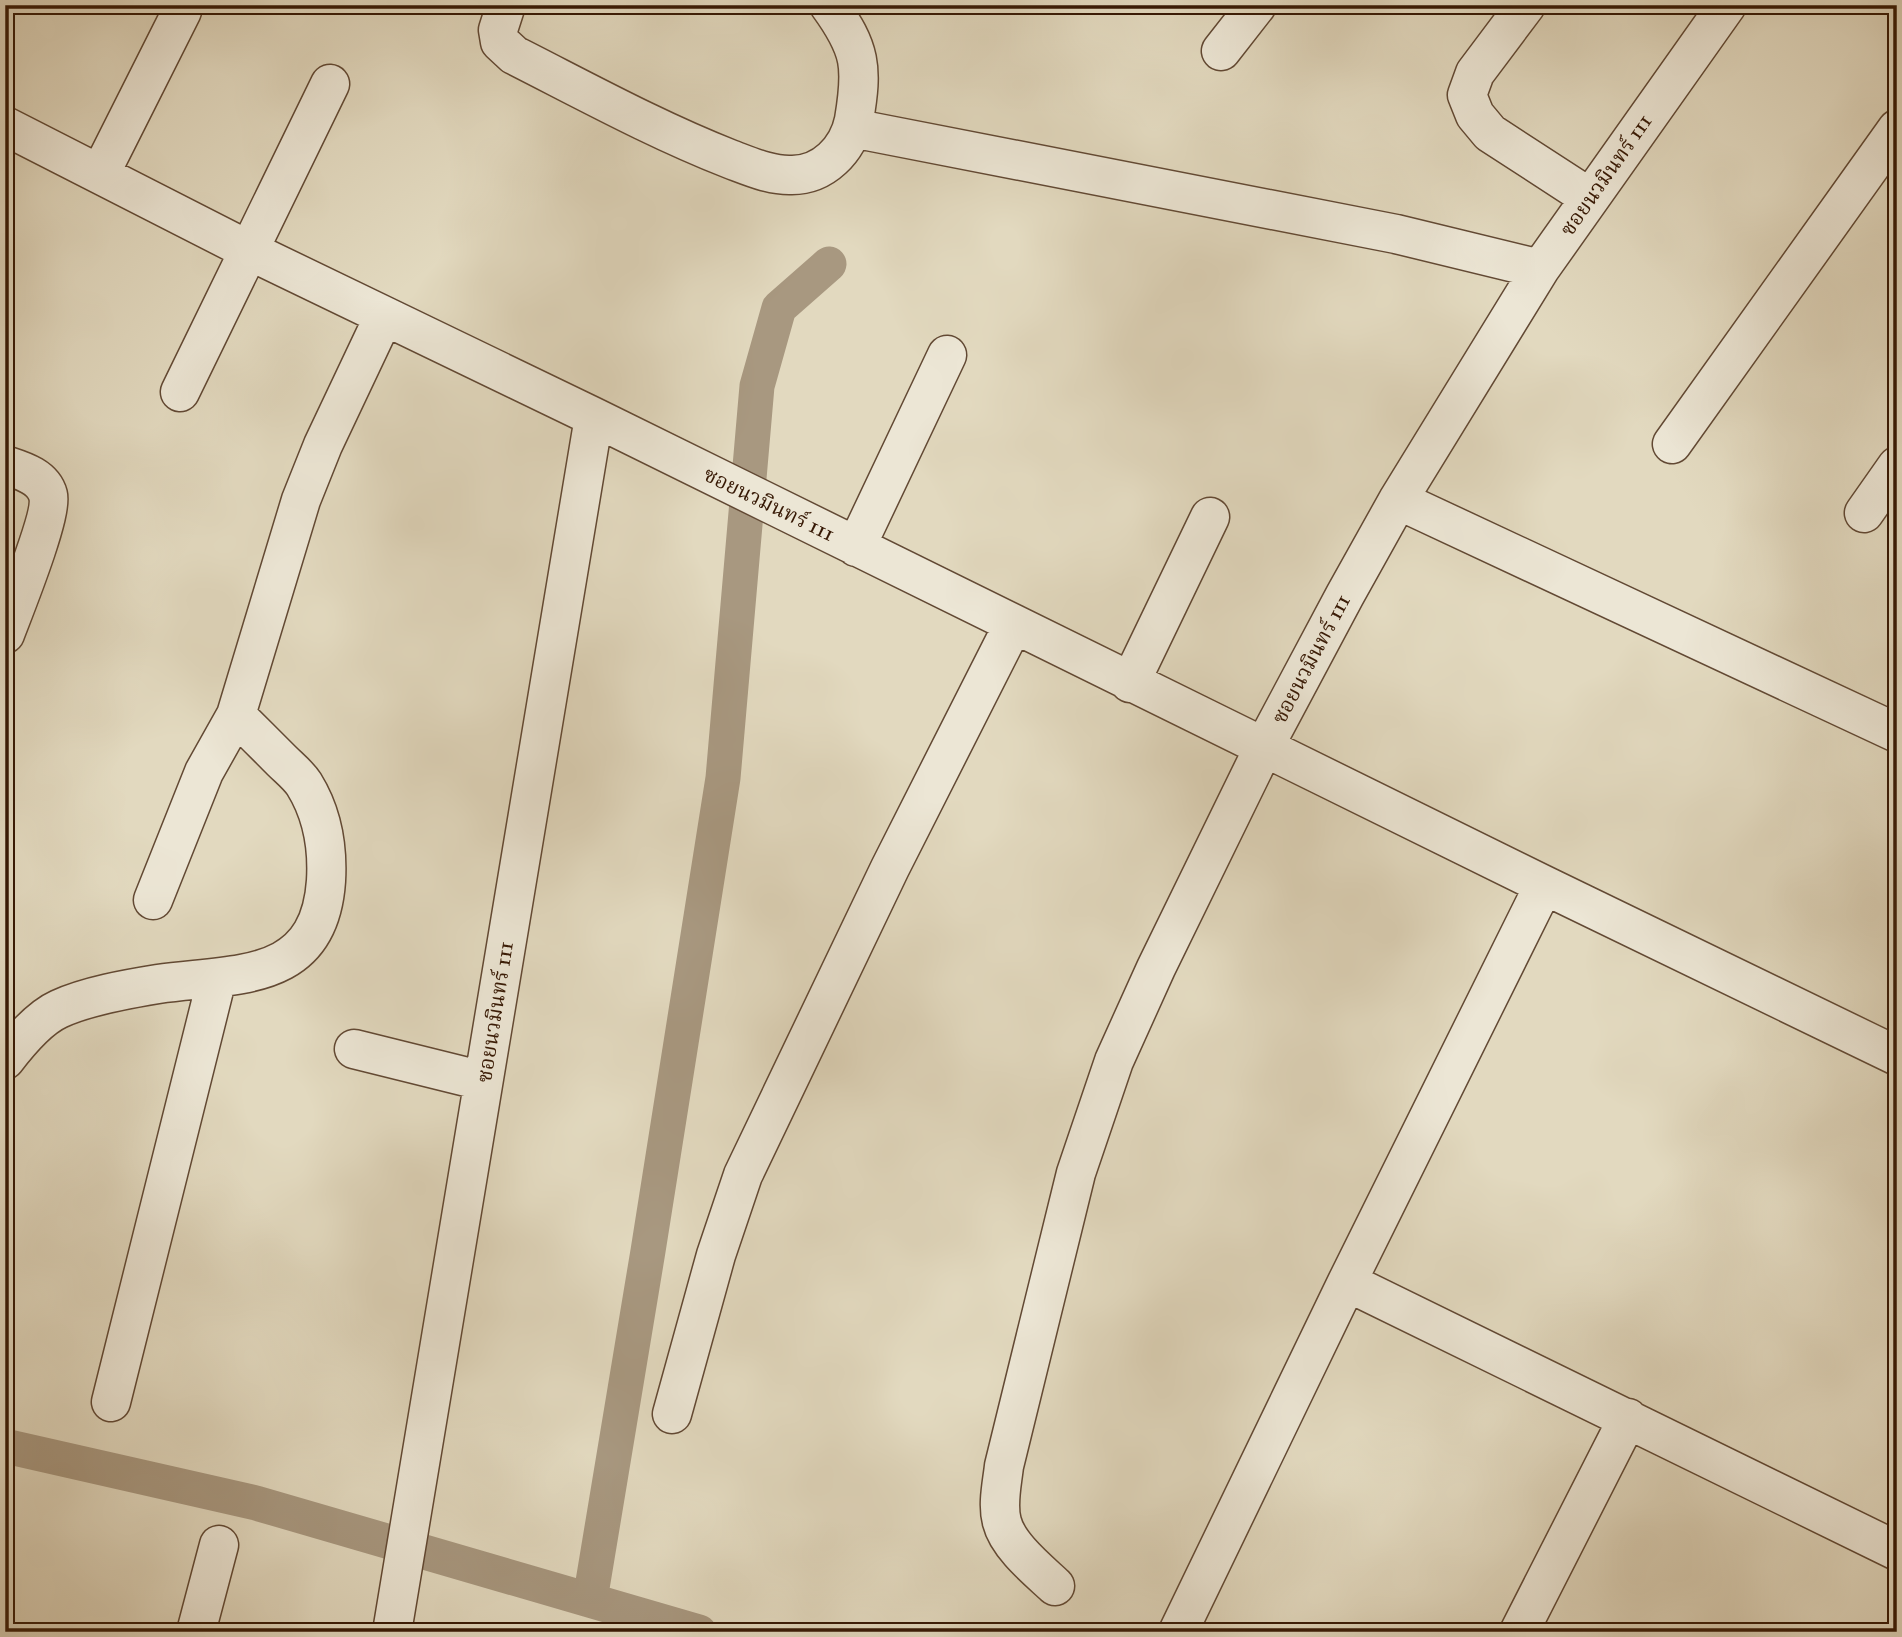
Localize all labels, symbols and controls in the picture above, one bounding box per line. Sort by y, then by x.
street label: ซอยนวมินทร์ 111 [1554,109,1658,241]
street label: ซอยนวมินทร์ 111 [699,461,839,547]
street label: ซอยนวมินทร์ 111 [1266,590,1356,728]
street label: ซอยนวมินทร์ 111 [471,940,519,1084]

